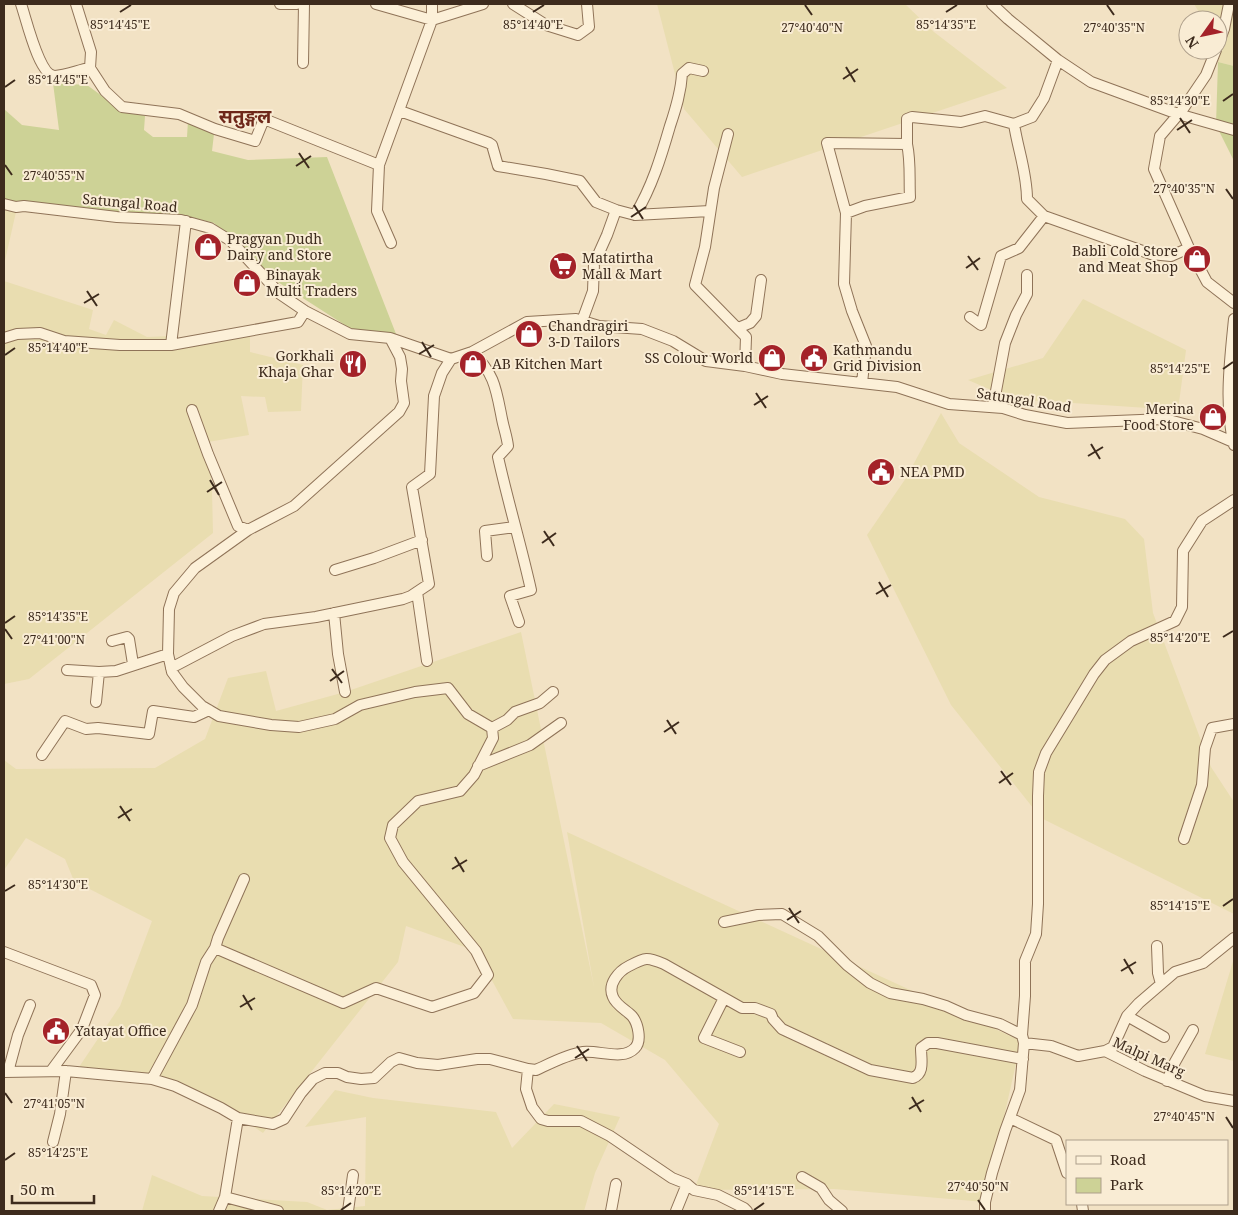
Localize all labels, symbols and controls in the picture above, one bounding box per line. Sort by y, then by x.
north arrow [1178,10,1228,60]
text: 85°14'45"E [90,16,150,33]
text: 85°14'40"E [503,16,563,33]
text: 85°14'35"E [916,16,976,33]
text: 27°40'40"N [781,19,843,36]
text: 27°40'35"N [1083,19,1145,36]
text: N [1181,33,1203,52]
text: 85°14'45"E [28,71,88,88]
text: 85°14'30"E [1150,92,1210,109]
district label: सतुङ्गल [219,103,272,129]
text: 27°40'55"N [23,167,85,184]
text: 27°40'35"N [1153,180,1215,197]
street label: Satungal Road [82,189,179,216]
place label: Pragyan Dudh Dairy and Store [227,229,332,264]
shop icon: Pragyan Dudh Dairy and Store [193,232,223,262]
place label: Babli Cold Store and Meat Shop [1072,241,1178,276]
shop icon: Babli Cold Store and Meat Shop [1182,244,1212,274]
place label: Matatirtha Mall & Mart [582,248,662,283]
supermarket icon: Matatirtha Mall & Mart [548,251,578,281]
place label: Binayak Multi Traders [266,265,357,300]
shop icon: Binayak Multi Traders [232,268,262,298]
place label: Chandragiri 3-D Tailors [548,316,629,351]
shop icon: Chandragiri 3-D Tailors [514,319,544,349]
text: 85°14'40"E [28,339,88,356]
place label: Kathmandu Grid Division [833,340,921,375]
shop icon: SS Colour World [757,343,787,373]
public building icon: Kathmandu Grid Division [799,343,829,373]
place label: Gorkhali Khaja Ghar [258,346,335,381]
place label: SS Colour World [644,348,753,367]
restaurant icon: Gorkhali Khaja Ghar [338,349,368,379]
shop icon: AB Kitchen Mart [458,349,488,379]
place label: AB Kitchen Mart [492,354,602,373]
text: 85°14'25"E [1150,360,1210,377]
street label: Satungal Road [975,383,1073,416]
place label: Merina Food Store [1123,399,1194,434]
shop icon: Merina Food Store [1198,402,1228,432]
public building icon: NEA PMD [866,457,896,487]
place label: NEA PMD [900,462,965,481]
text: 85°14'35"E [28,608,88,625]
text: 85°14'20"E [1150,629,1210,646]
text: 27°41'00"N [23,631,85,648]
text: 85°14'30"E [28,876,88,893]
text: 85°14'15"E [1150,897,1210,914]
public building icon: Yatayat Office [41,1016,71,1046]
place label: Yatayat Office [74,1021,166,1040]
street label: Malpi Marg [1110,1032,1189,1081]
text: 27°41'05"N [23,1095,85,1112]
text: 27°40'45"N [1153,1108,1215,1125]
legend [1066,1140,1228,1205]
text: 85°14'25"E [28,1144,88,1161]
text: Road [1110,1149,1146,1169]
scale bar [12,1172,95,1204]
text: Park [1110,1174,1144,1194]
text: 27°40'50"N [947,1178,1009,1195]
text: 50 m [20,1179,55,1199]
text: 85°14'20"E [321,1182,381,1199]
text: 85°14'15"E [734,1182,794,1199]

